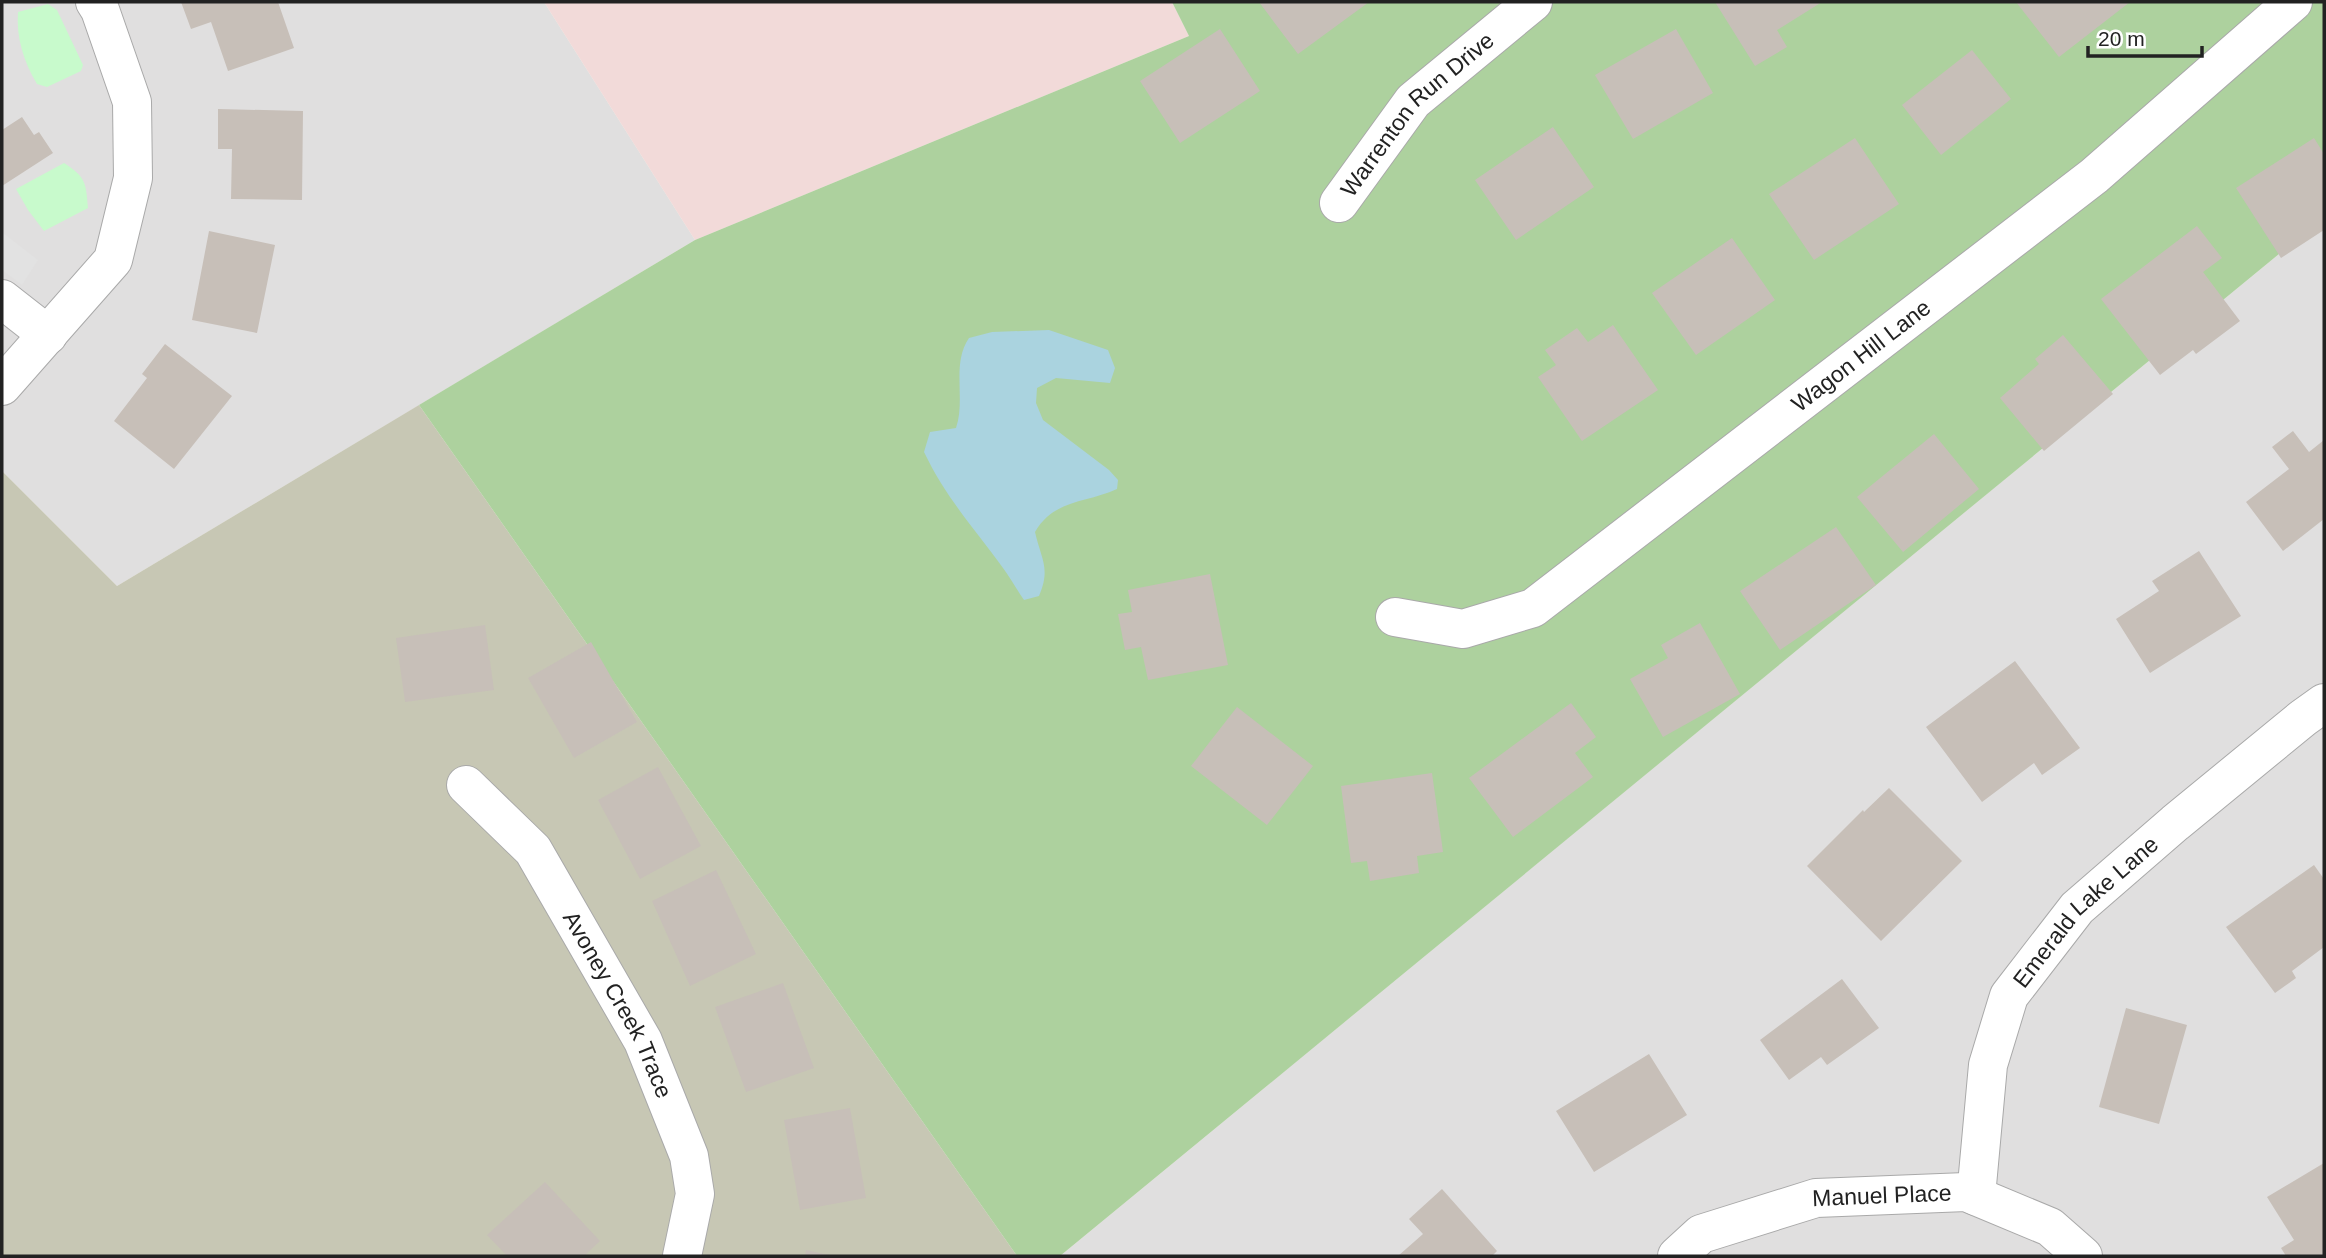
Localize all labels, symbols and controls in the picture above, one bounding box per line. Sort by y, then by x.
scale bar [2088,14,2202,58]
street label: Warrenton Run Drive [1335,27,1499,201]
text: 20 m [2098,27,2145,50]
street label: Wagon Hill Lane [1786,294,1935,417]
street label: Emerald Lake Lane [2008,831,2163,992]
street label: Avoney Creek Trace [558,906,677,1102]
street label: Manuel Place [1812,1180,1952,1211]

